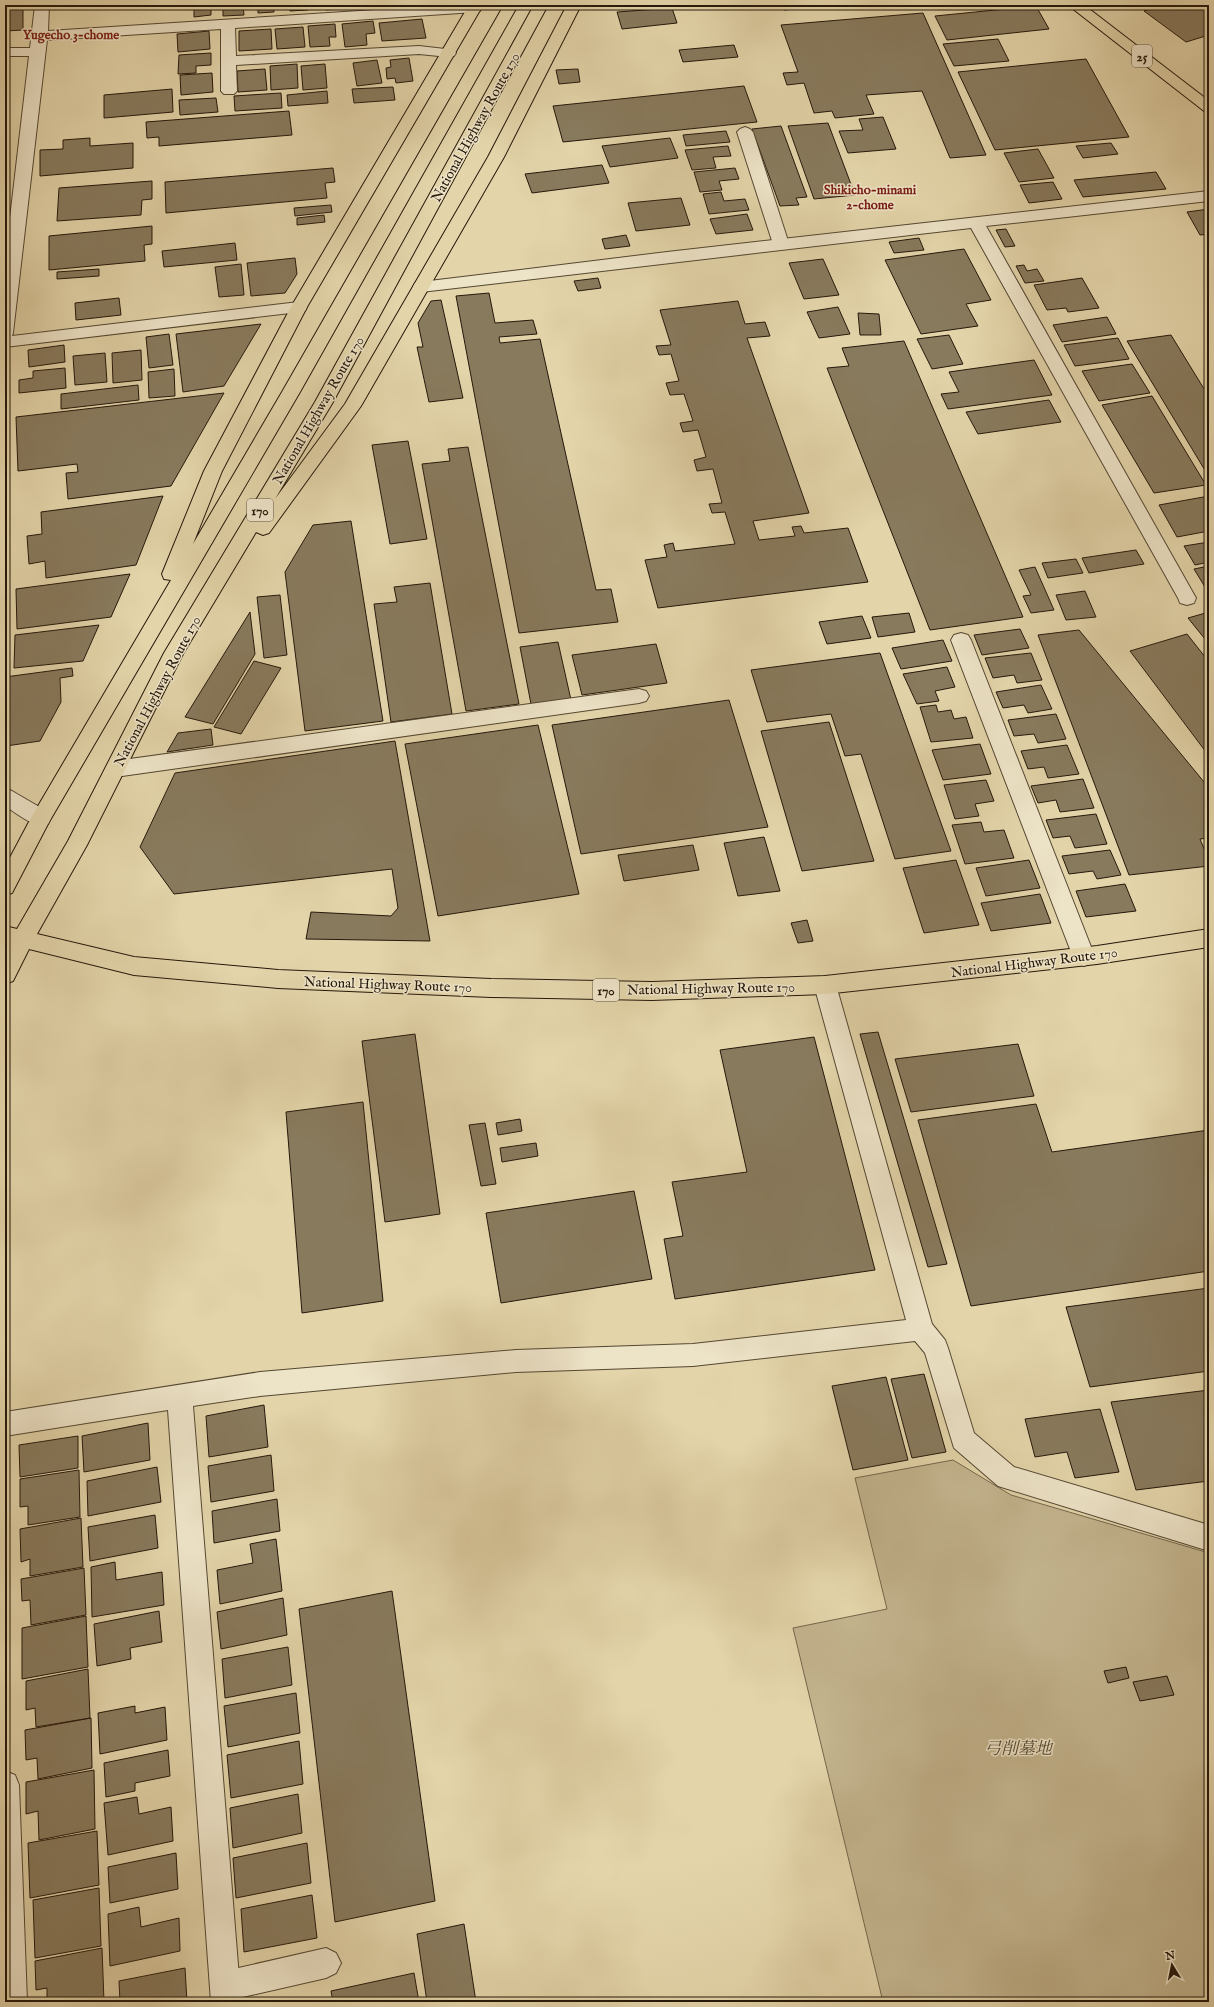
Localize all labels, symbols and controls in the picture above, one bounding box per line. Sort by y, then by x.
district label: Yugecho 3-chome [23,27,119,44]
road number: 25 [1132,45,1152,67]
street label: National Highway Route 170 [427,50,525,205]
district label: Shikicho-minami 2-chome [824,182,917,214]
street label: National Highway Route 170 [269,333,369,488]
road number: 170 [247,499,273,521]
street label: National Highway Route 170 [110,613,205,770]
street label: National Highway Route 170 [950,944,1119,982]
street label: National Highway Route 170 [304,973,472,997]
road number: 170 [593,979,619,1001]
street label: National Highway Route 170 [627,979,795,999]
park label: 弓削墓地 [984,1739,1054,1760]
north arrow [1152,1945,1192,1985]
text: N [1164,1948,1177,1964]

